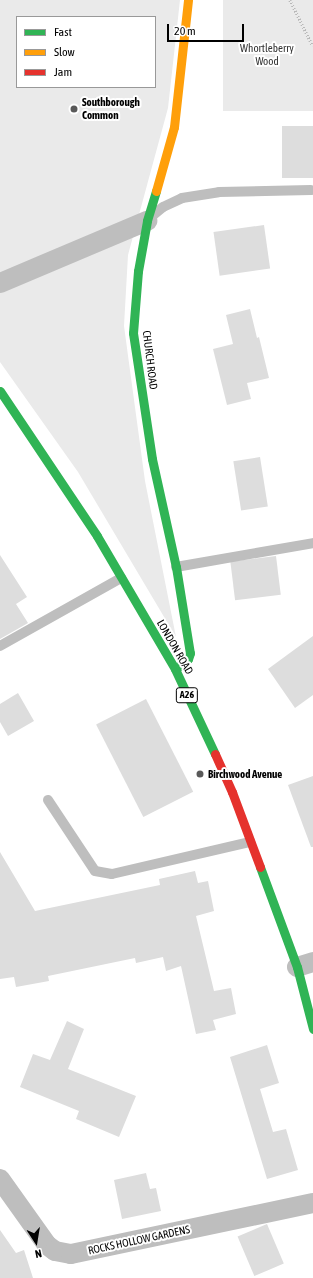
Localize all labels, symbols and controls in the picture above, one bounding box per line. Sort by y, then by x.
legend [16,16,156,88]
scale bar [169,16,246,42]
text: 20 m [174,24,196,38]
text: Fast [54,25,72,39]
park label: Whortleberry Wood [240,42,294,68]
text: Slow [54,45,75,59]
text: Jam [54,65,72,79]
place label: Southborough Common [82,96,140,122]
marker: Southborough Common [69,104,79,114]
street label: CHURCH ROAD [140,330,160,390]
street label: LONDON ROAD [154,617,196,677]
road number: A26 [175,687,199,703]
place label: Birchwood Avenue [208,767,282,781]
marker: Birchwood Avenue [195,769,205,779]
north arrow [16,1222,56,1262]
street label: ROCKS HOLLOW GARDENS [87,1223,191,1257]
text: N [34,1247,43,1260]

